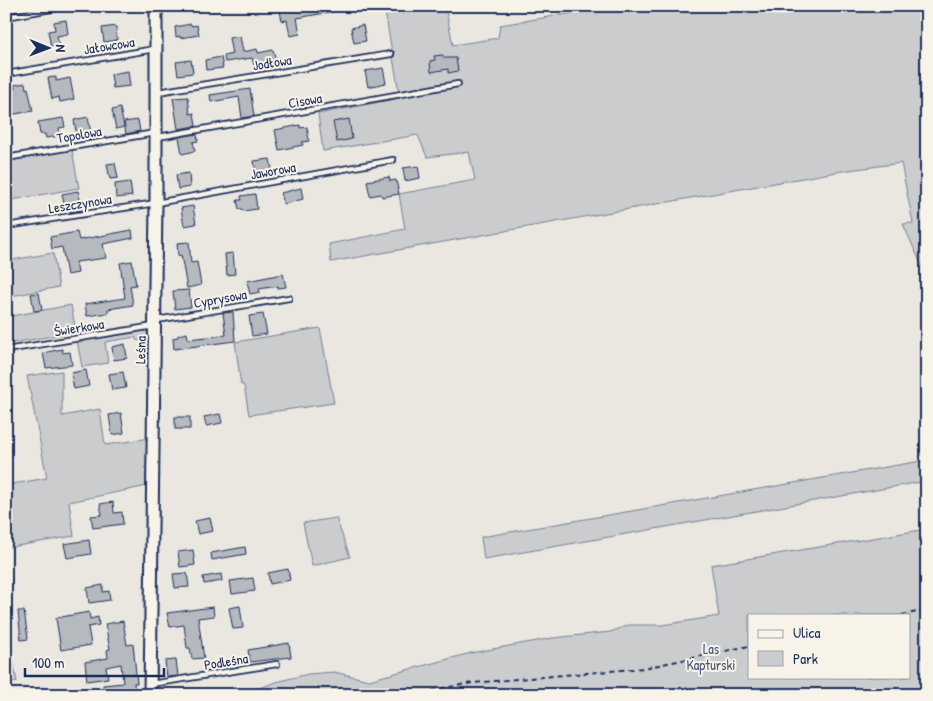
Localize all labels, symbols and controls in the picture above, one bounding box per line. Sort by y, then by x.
north arrow [22,22,72,72]
street label: Jałowcowa [82,32,136,58]
text: N [52,44,71,53]
street label: Jodłowa [251,49,293,74]
street label: Cisowa [287,88,324,112]
street label: Topolowa [55,121,104,148]
street label: Jaworowa [249,157,298,183]
street label: Leszczynowa [47,189,113,218]
street label: Cyprysowa [192,284,249,313]
street label: Świerkowa [53,314,106,340]
street label: Leśna [130,335,150,364]
legend [748,614,910,678]
text: Ulica [793,622,820,643]
park label: Las Kapturski [687,639,735,675]
scale bar [25,646,164,678]
street label: Podleśna [203,648,250,674]
text: Park [793,648,818,669]
text: 100 m [32,652,65,673]

